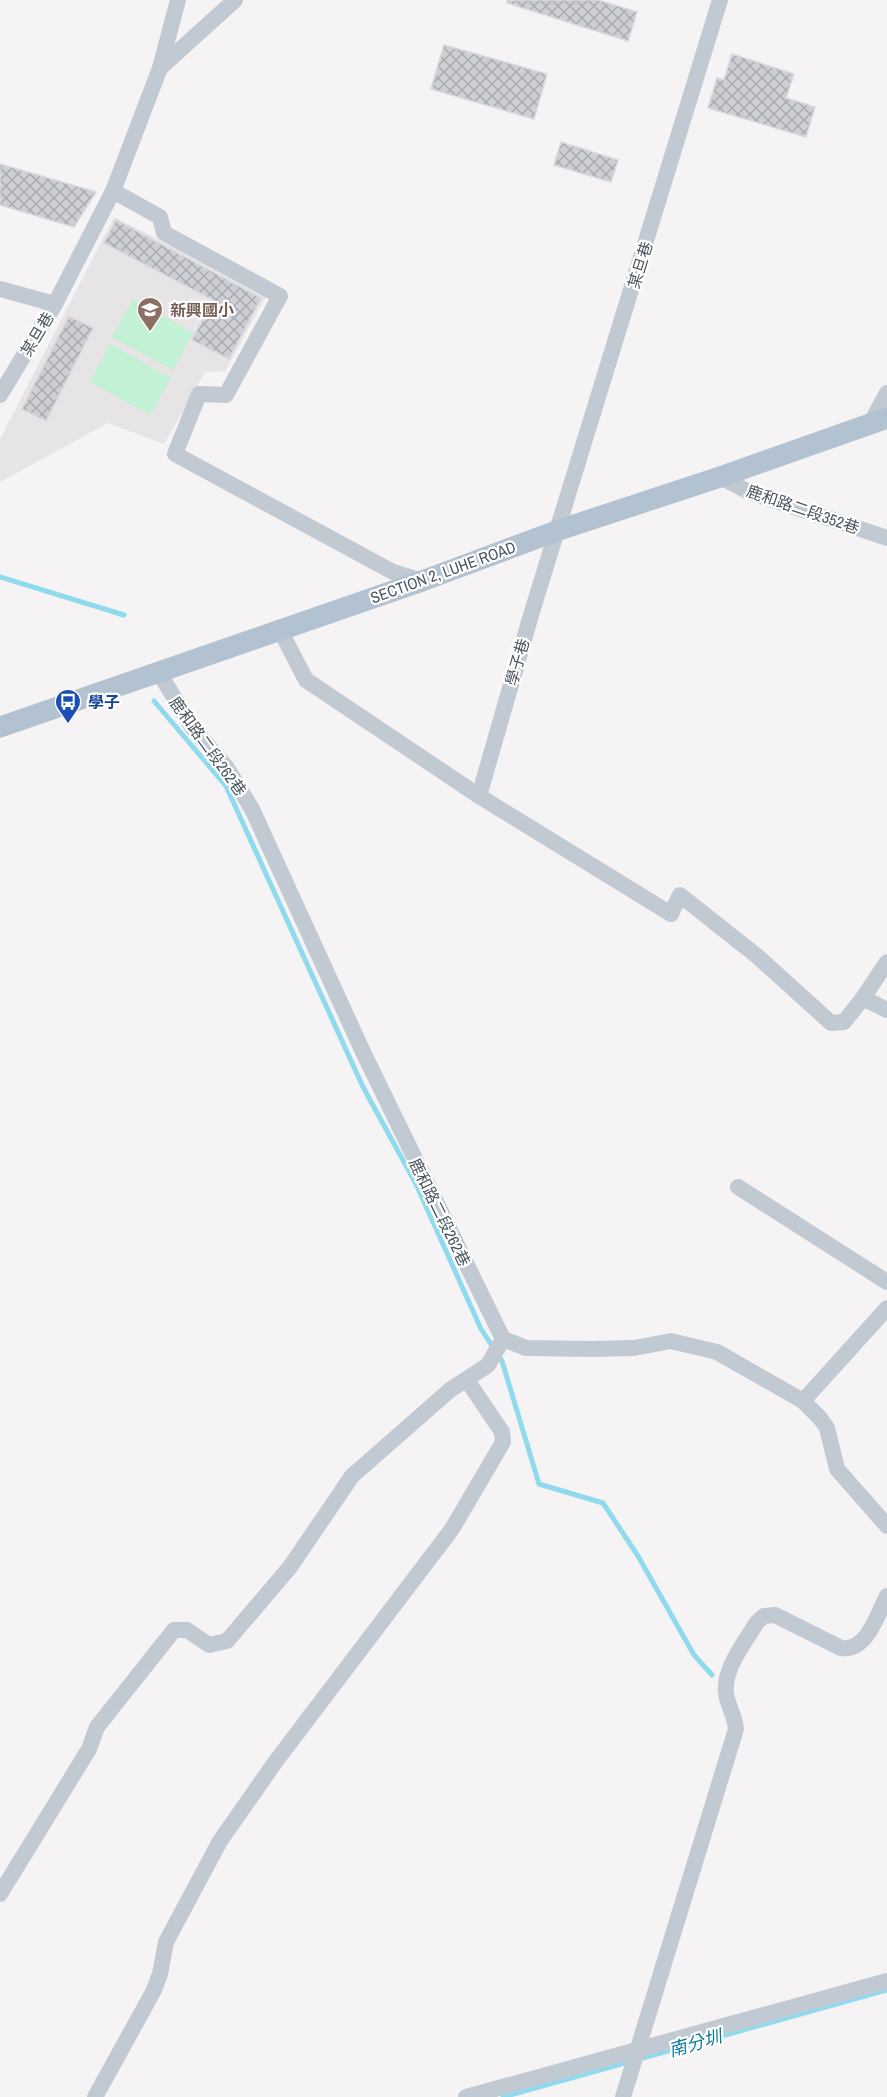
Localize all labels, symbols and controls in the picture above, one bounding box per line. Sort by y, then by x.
street label: 某旦巷 [622,239,658,291]
school or university icon: 新興國小 [135,295,165,333]
place label: 新興國小 [170,299,234,321]
street label: 某旦巷 [15,308,59,360]
street label: 鹿和路二段352巷 [744,479,862,539]
street label: SECTION 2, LUHE ROAD [367,535,519,609]
street label: 學子巷 [500,636,534,688]
bus stop icon: 學子 [53,687,83,725]
place label: 學子 [88,691,120,713]
street label: 鹿和路二段262巷 [164,692,252,800]
street label: 鹿和路二段262巷 [404,1154,476,1270]
water label: 南分圳 [666,2023,727,2062]

